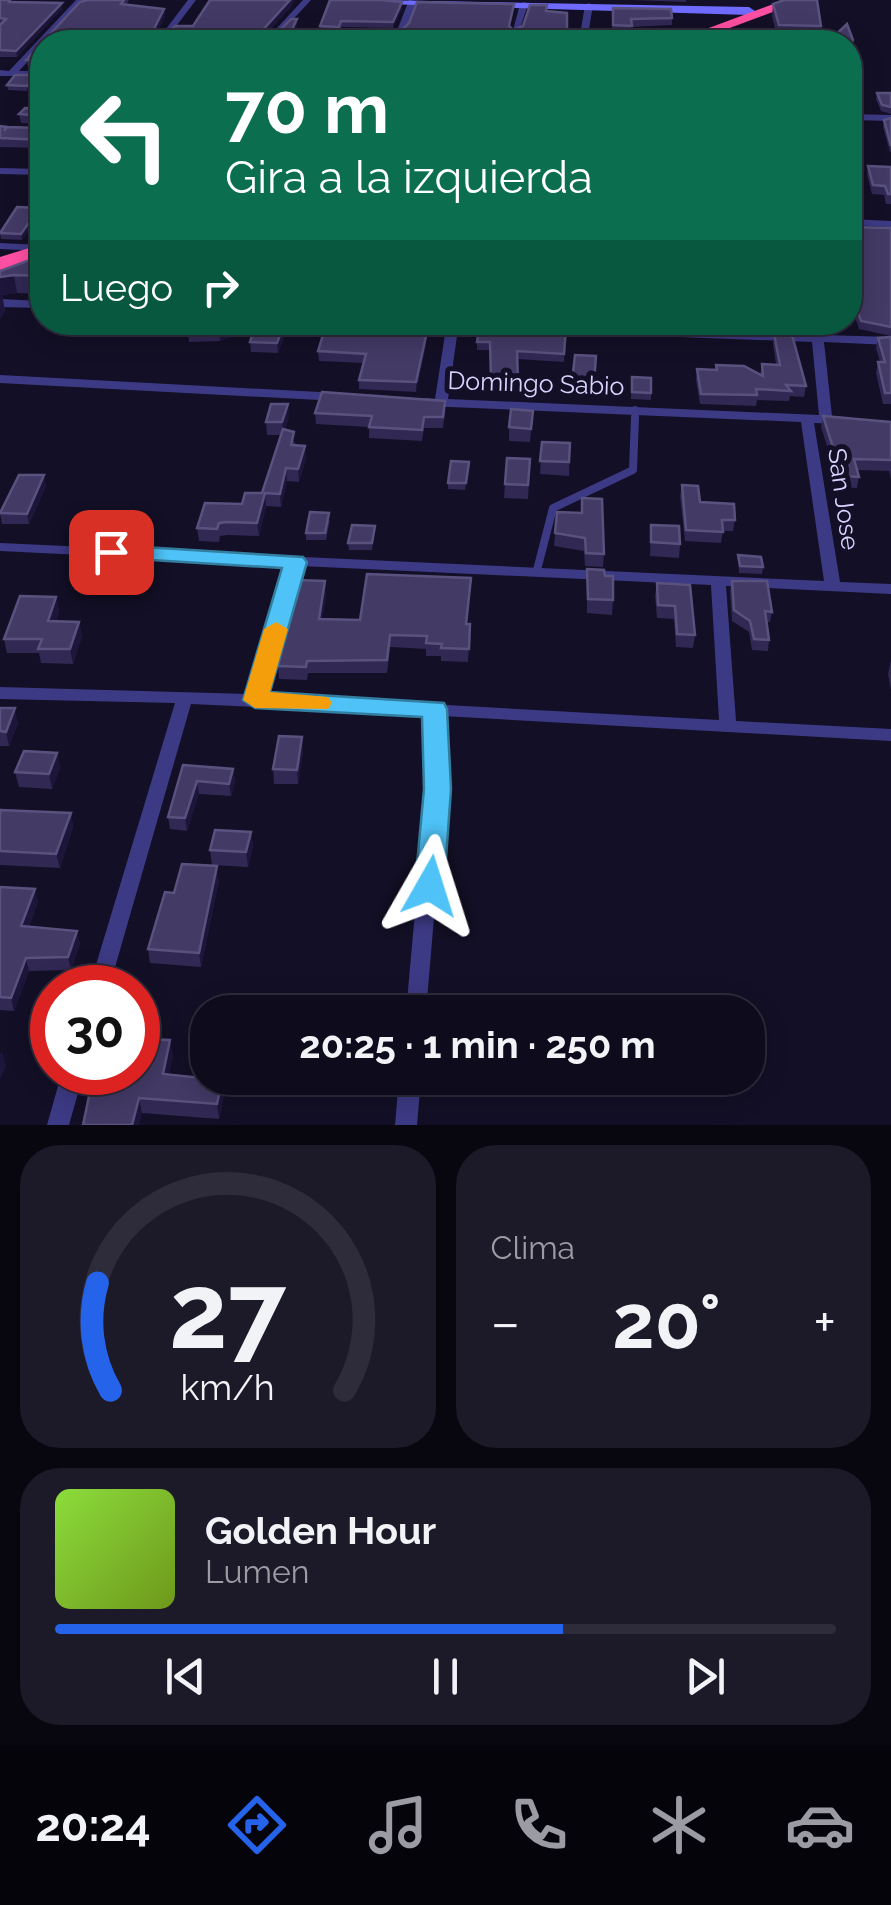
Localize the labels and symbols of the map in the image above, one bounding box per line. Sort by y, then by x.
street label: Domingo Sabio [447,365,625,401]
street label: San Jose [822,446,866,552]
pin [69,510,154,595]
position arrow [378,834,482,938]
speed limit sign: 30 [30,965,160,1095]

